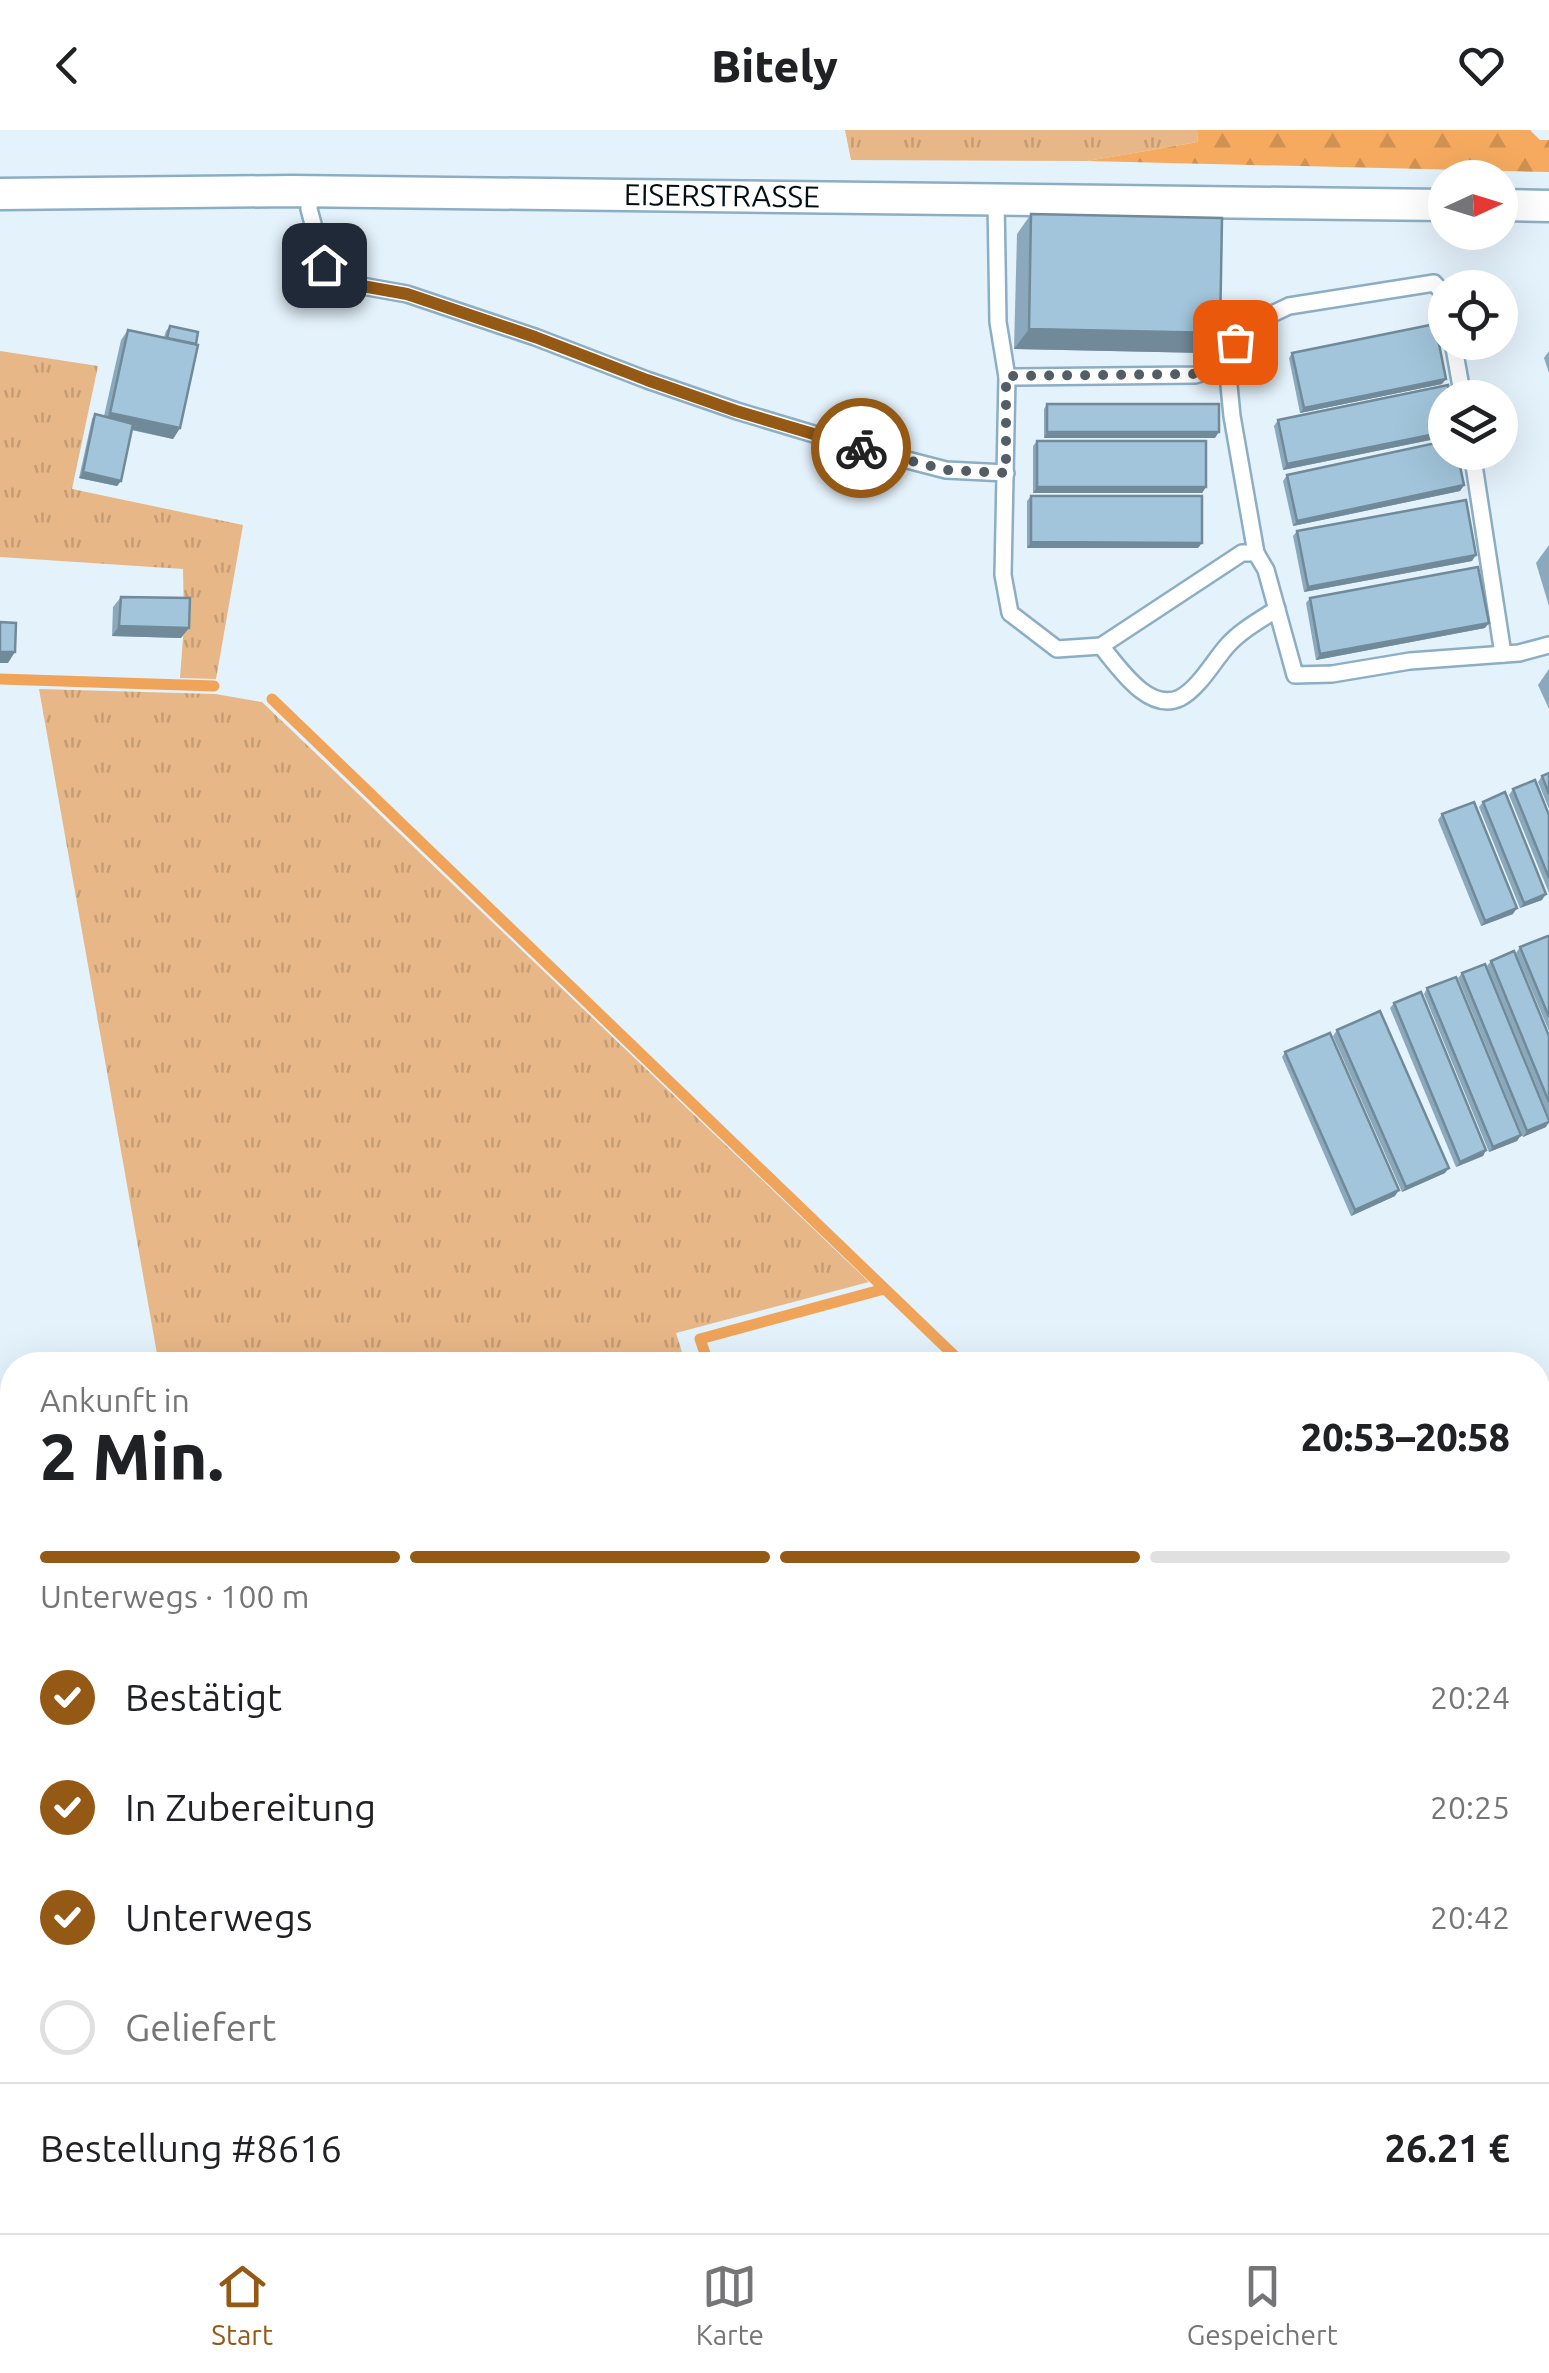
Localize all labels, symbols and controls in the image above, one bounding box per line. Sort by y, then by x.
icon: back [40,38,95,93]
icon: heart [1454,38,1509,93]
text: Bitely [711,40,838,91]
north arrow [1428,160,1518,250]
map controls [1428,160,1518,470]
street label: EISERSTRASSE [624,177,820,213]
pin [282,223,367,308]
icon: home [297,238,352,293]
button: locate [1428,270,1518,360]
pin [1193,300,1278,385]
icon: bag [1208,315,1263,370]
button: layers [1428,380,1518,470]
courier [811,398,911,498]
icon: bike [834,421,889,476]
text: Ankunft in [40,1382,190,1418]
text: 20:53–20:58 [1301,1416,1510,1458]
text: 2 Min. [40,1419,224,1492]
text: Unterwegs · 100 m [40,1578,309,1614]
icon: check [40,1670,95,1725]
text: Bestätigt [125,1676,282,1718]
text: 20:24 [1430,1679,1510,1715]
icon: check [40,1780,95,1835]
text: In Zubereitung [125,1786,376,1828]
text: 20:25 [1430,1789,1510,1825]
icon: check [40,1890,95,1945]
text: Unterwegs [125,1896,312,1938]
text: 20:42 [1430,1899,1510,1935]
text: Geliefert [125,2006,276,2048]
text: Bestellung #8616 [40,2127,342,2169]
text: 26.21 € [1384,2127,1510,2169]
tab: Start [211,2259,273,2350]
tab: Karte [696,2259,764,2350]
tab: Gespeichert [1187,2259,1338,2350]

